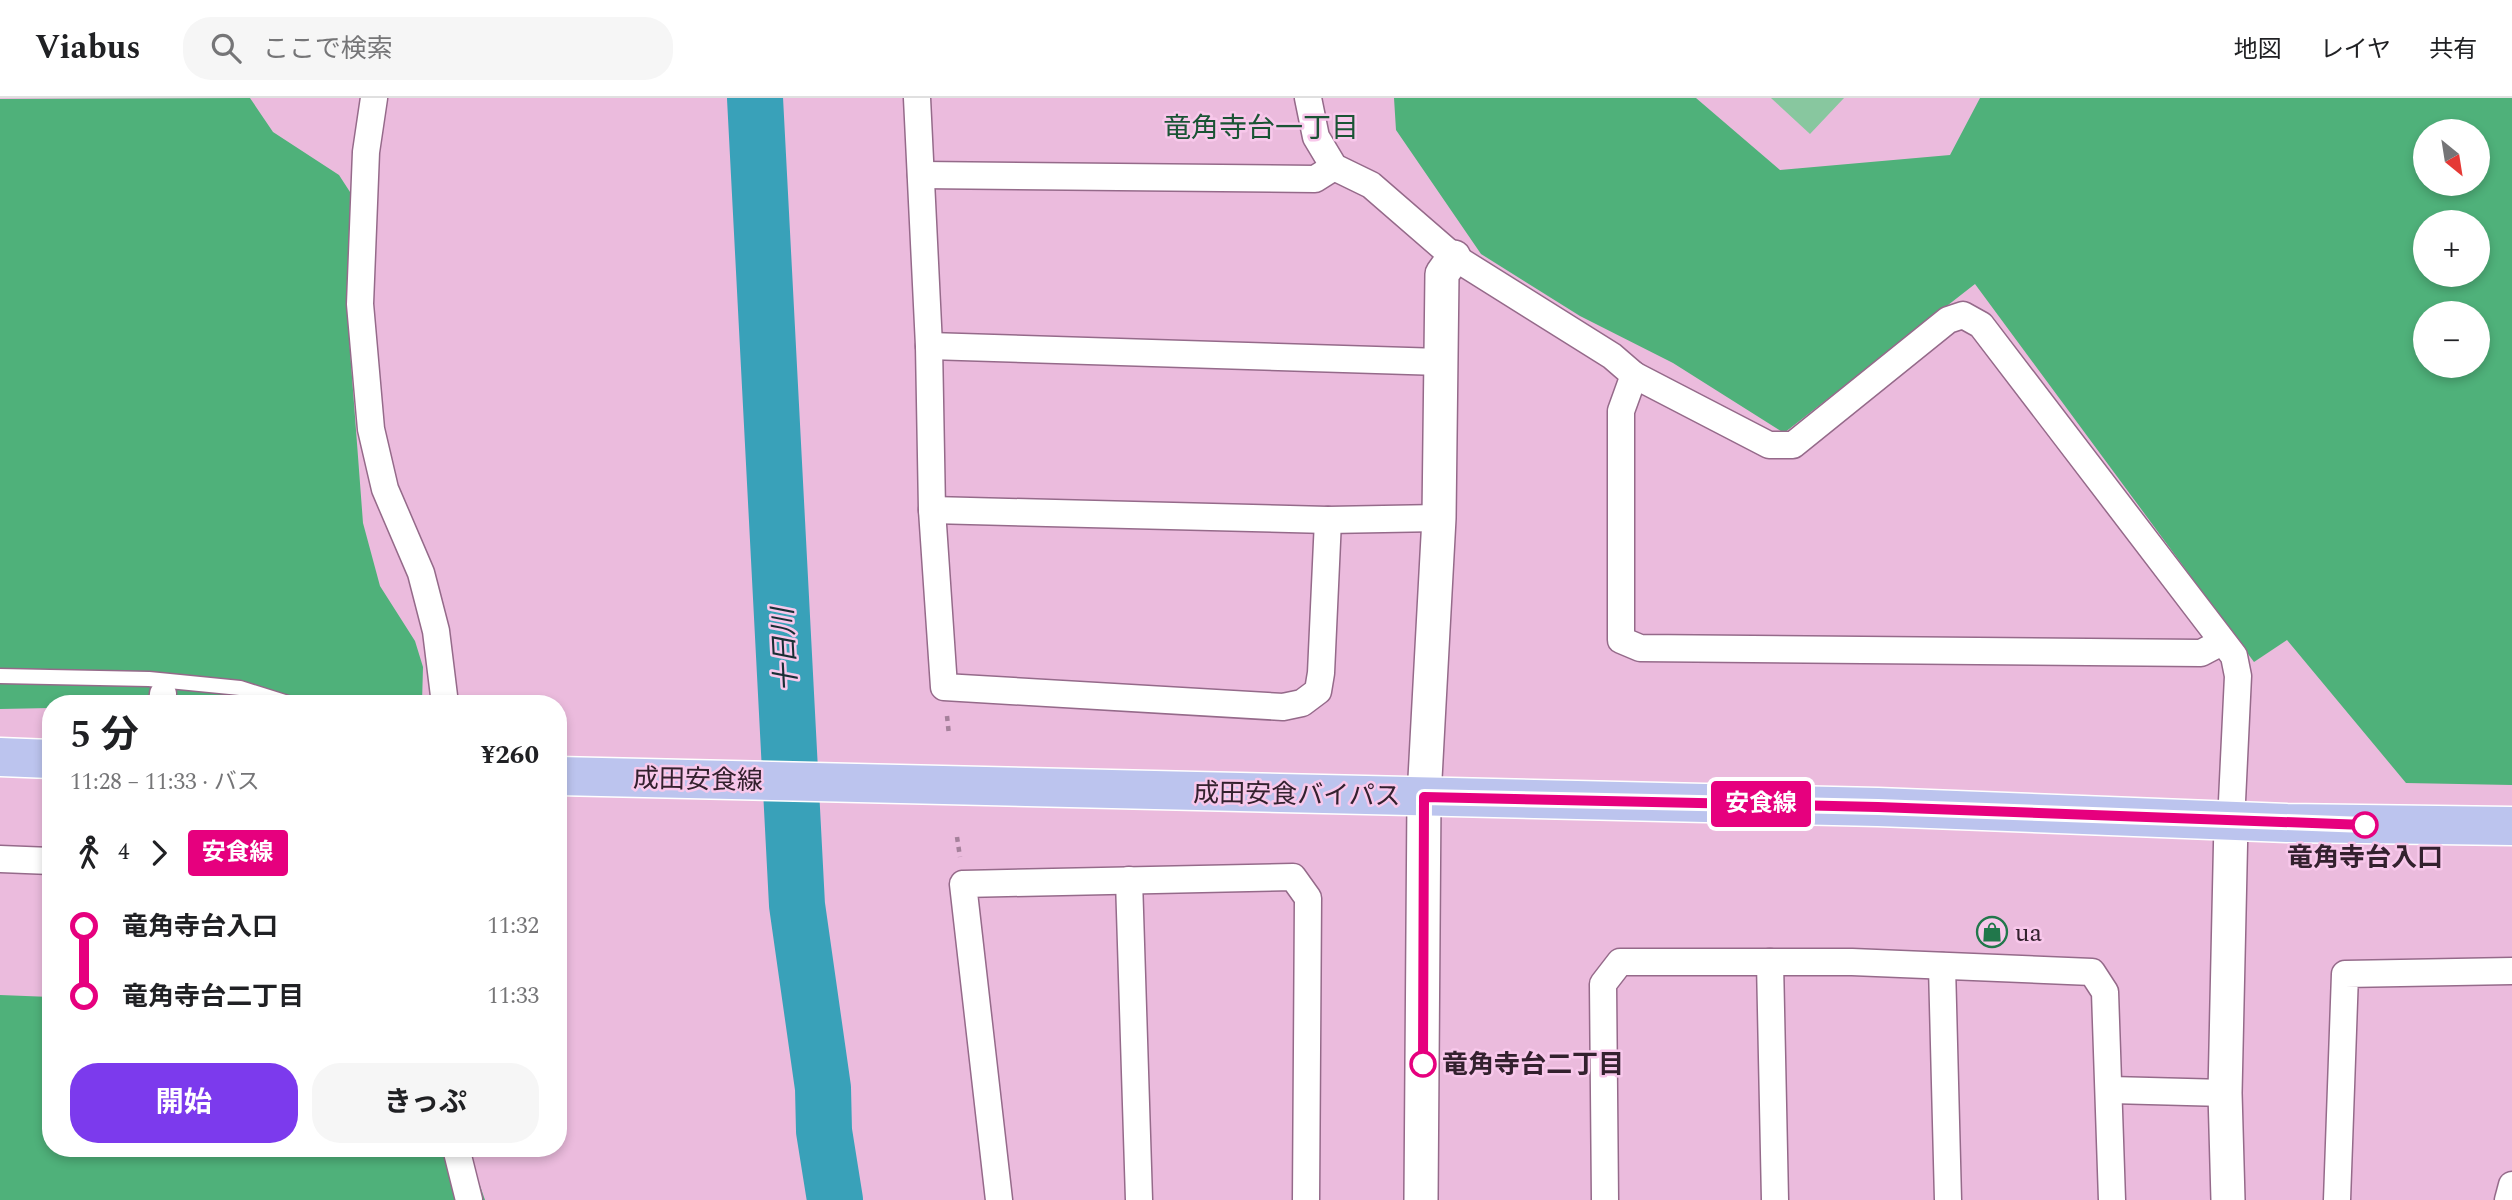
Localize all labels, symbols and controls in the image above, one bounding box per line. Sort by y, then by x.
search box [183,17,673,80]
text: Viabus [35,23,141,73]
icon: search [207,29,245,67]
text: ここで検索 [263,29,393,69]
text: 地図 [2234,32,2282,68]
text: レイヤ [2320,32,2391,68]
text: 共有 [2429,32,2477,68]
district label: 竜角寺台一丁目 [1163,107,1359,150]
north arrow [2413,119,2490,196]
map controls [2413,119,2490,378]
button: + [2413,210,2490,287]
button: − [2413,301,2490,378]
water label: 十日川 [762,604,809,693]
text: 5 分 [70,707,139,765]
text: ¥260 [481,735,539,775]
street label: 成田安食線 [633,759,763,801]
text: 11:28 – 11:33 · バス [70,765,260,800]
street label: 成田安食バイパス [1193,773,1401,817]
line badge: 安食線 [1721,781,1801,827]
text: 安食線 [1725,786,1797,822]
marker: 竜角寺台入口 [2352,812,2378,838]
icon: walk [70,834,108,872]
icon: forward [140,834,178,872]
text: 4 [118,835,130,870]
text: 安食線 [202,835,274,871]
place label: 竜角寺台入口 [2287,838,2443,878]
text: 竜角寺台入口 [122,907,278,947]
text: 11:32 [487,909,539,944]
place label: ua [2015,913,2043,953]
shop icon: ua [1975,915,2009,949]
text: 竜角寺台二丁目 [122,977,304,1017]
text: 11:33 [487,979,539,1014]
place label: 竜角寺台二丁目 [1442,1045,1624,1085]
marker: 竜角寺台二丁目 [1410,1051,1436,1077]
button: 開始 [70,1063,298,1143]
button: きっぷ [312,1063,539,1143]

